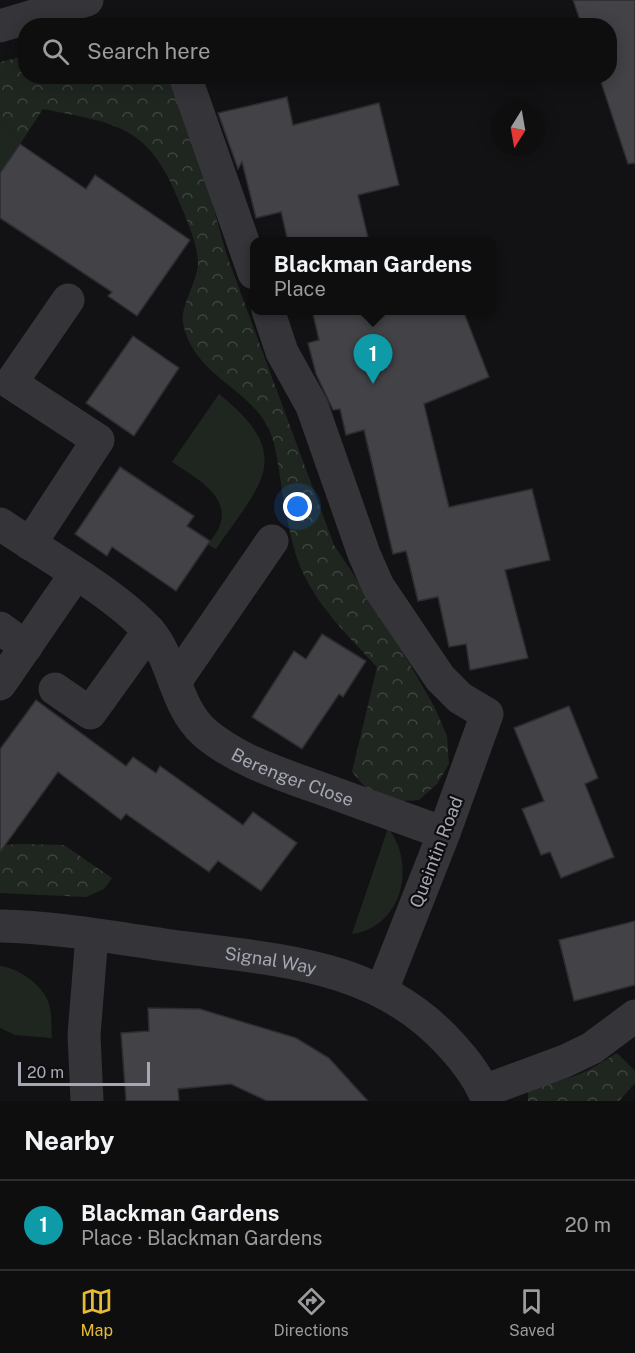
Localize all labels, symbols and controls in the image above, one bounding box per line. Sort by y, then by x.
search box [18,18,617,84]
icon: search [39,35,72,68]
text: Search here [87,38,211,64]
north arrow [491,102,545,156]
popup [250,237,496,315]
text: Blackman Gardens [274,251,472,277]
text: Place [274,277,326,301]
pin: 1 [354,334,392,384]
your location [283,492,312,521]
street label: Berenger Close [228,743,357,810]
street label: Queintin Road [405,793,467,911]
street label: Signal Way [224,942,319,979]
scale bar [18,1059,150,1086]
text: 20 m [27,1063,64,1082]
text: Nearby [24,1125,114,1156]
text: Blackman Gardens [81,1200,279,1226]
text: 1 [39,1213,48,1237]
text: 20 m [565,1213,611,1237]
text: Place · Blackman Gardens [81,1226,322,1250]
tab: Map [80,1285,113,1340]
tab: Directions [274,1285,349,1340]
tab: Saved [509,1285,555,1340]

